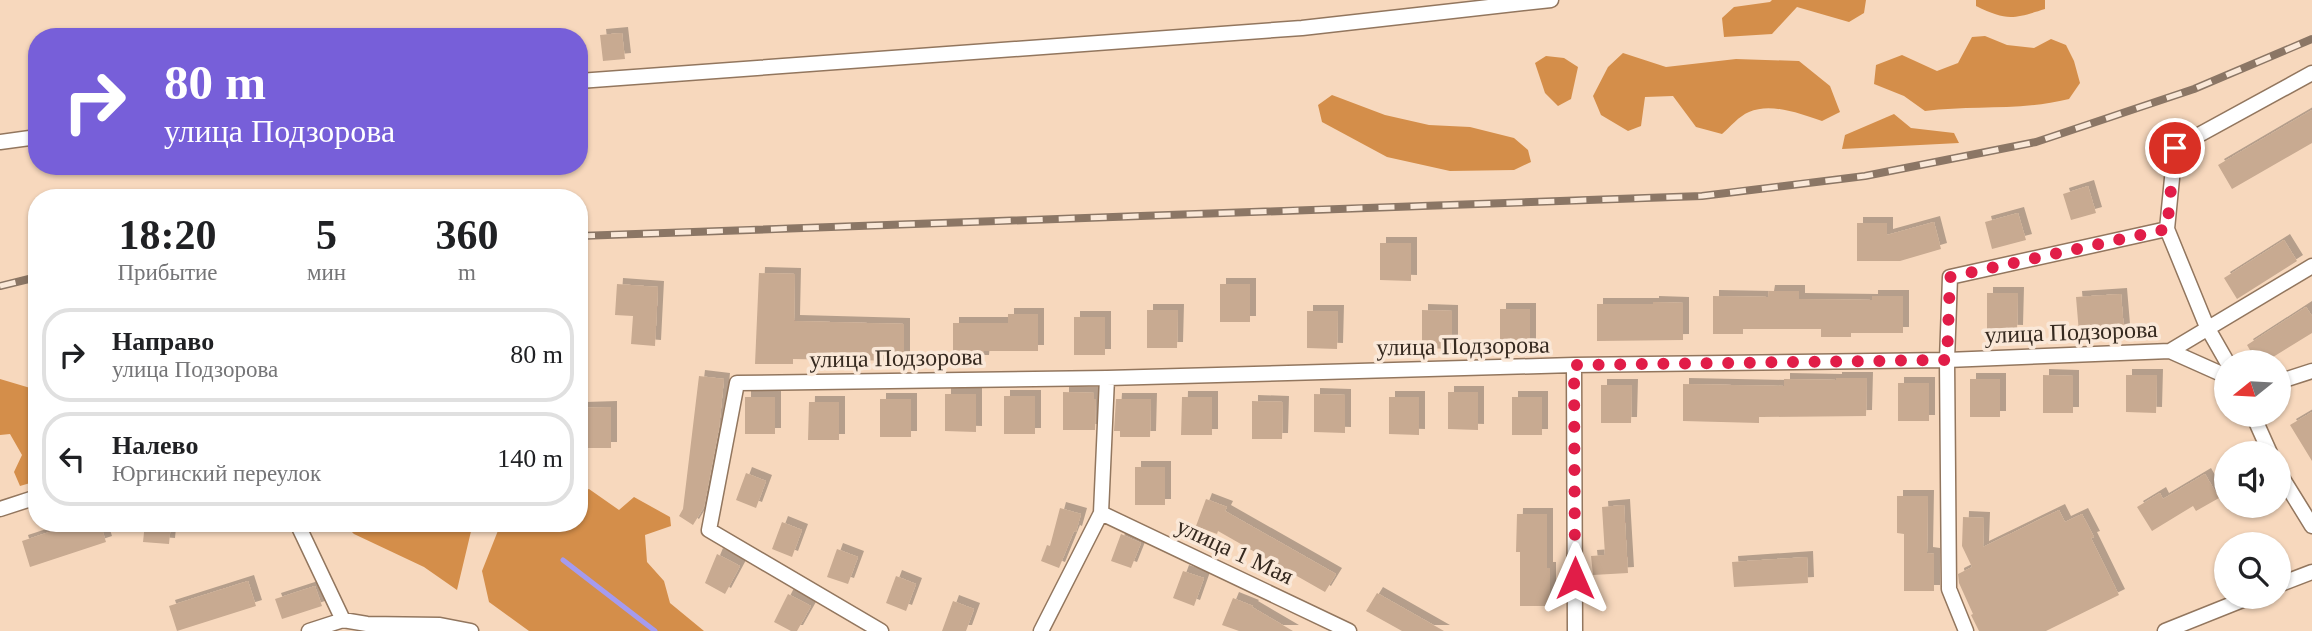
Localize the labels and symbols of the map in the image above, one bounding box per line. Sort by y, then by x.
pin [2145,118,2205,178]
street label: улица Подзорова [1984,316,2158,348]
street label: улица Подзорова [1376,331,1550,361]
street label: улица Подзорова [809,343,983,373]
north arrow [2214,350,2291,427]
street label: улица 1 Мая [1172,513,1298,589]
position arrow [1538,541,1612,615]

